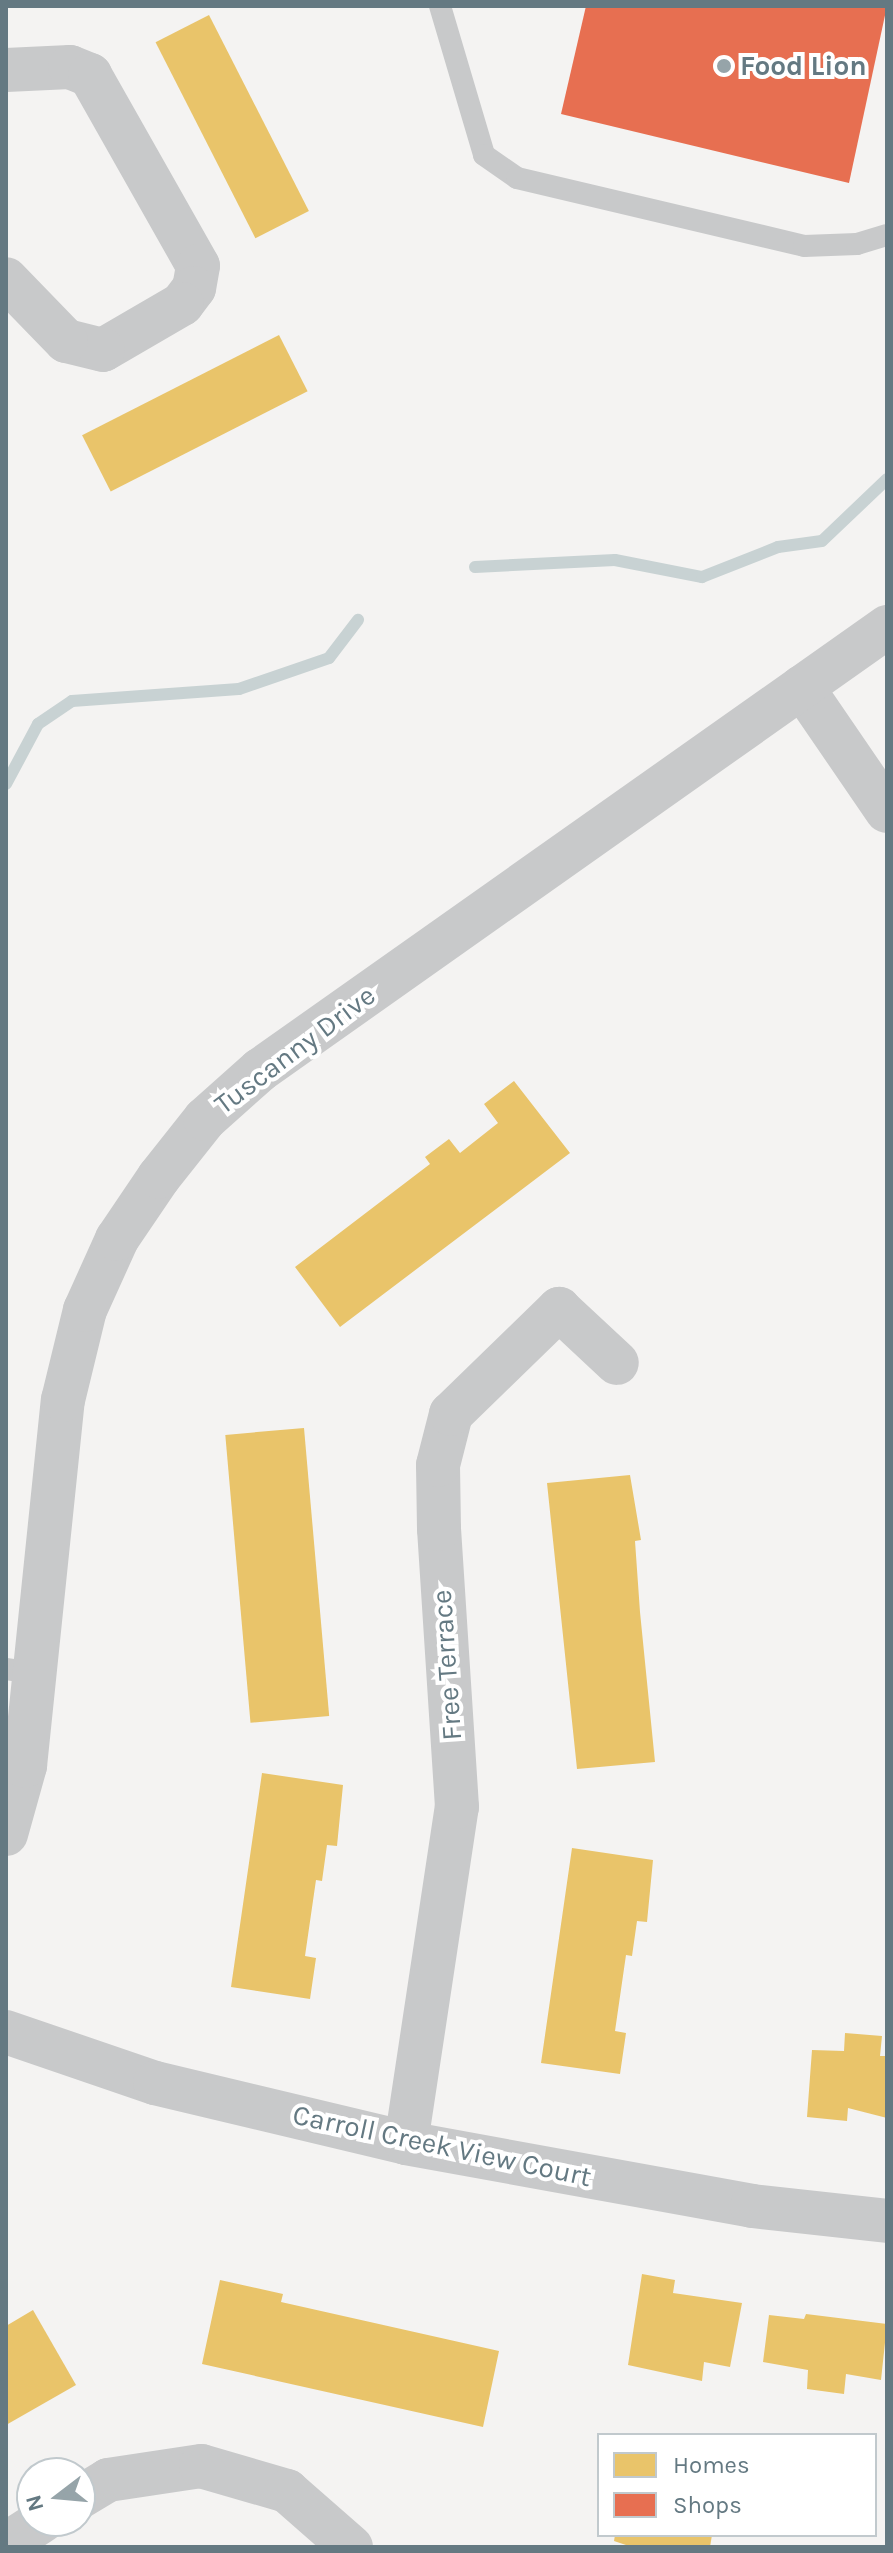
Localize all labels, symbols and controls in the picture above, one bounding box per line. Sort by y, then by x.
place label: Food Lion [740,49,867,83]
marker: Food Lion [715,57,733,75]
street label: Tuscanny Drive [208,979,382,1121]
street label: Free Terrace [425,1589,469,1741]
street label: Carroll Creek View Court [290,2098,594,2194]
legend [597,2433,877,2537]
text: Homes [673,2451,750,2479]
north arrow [16,2457,96,2537]
text: Shops [673,2491,742,2519]
text: N [20,2492,50,2514]

